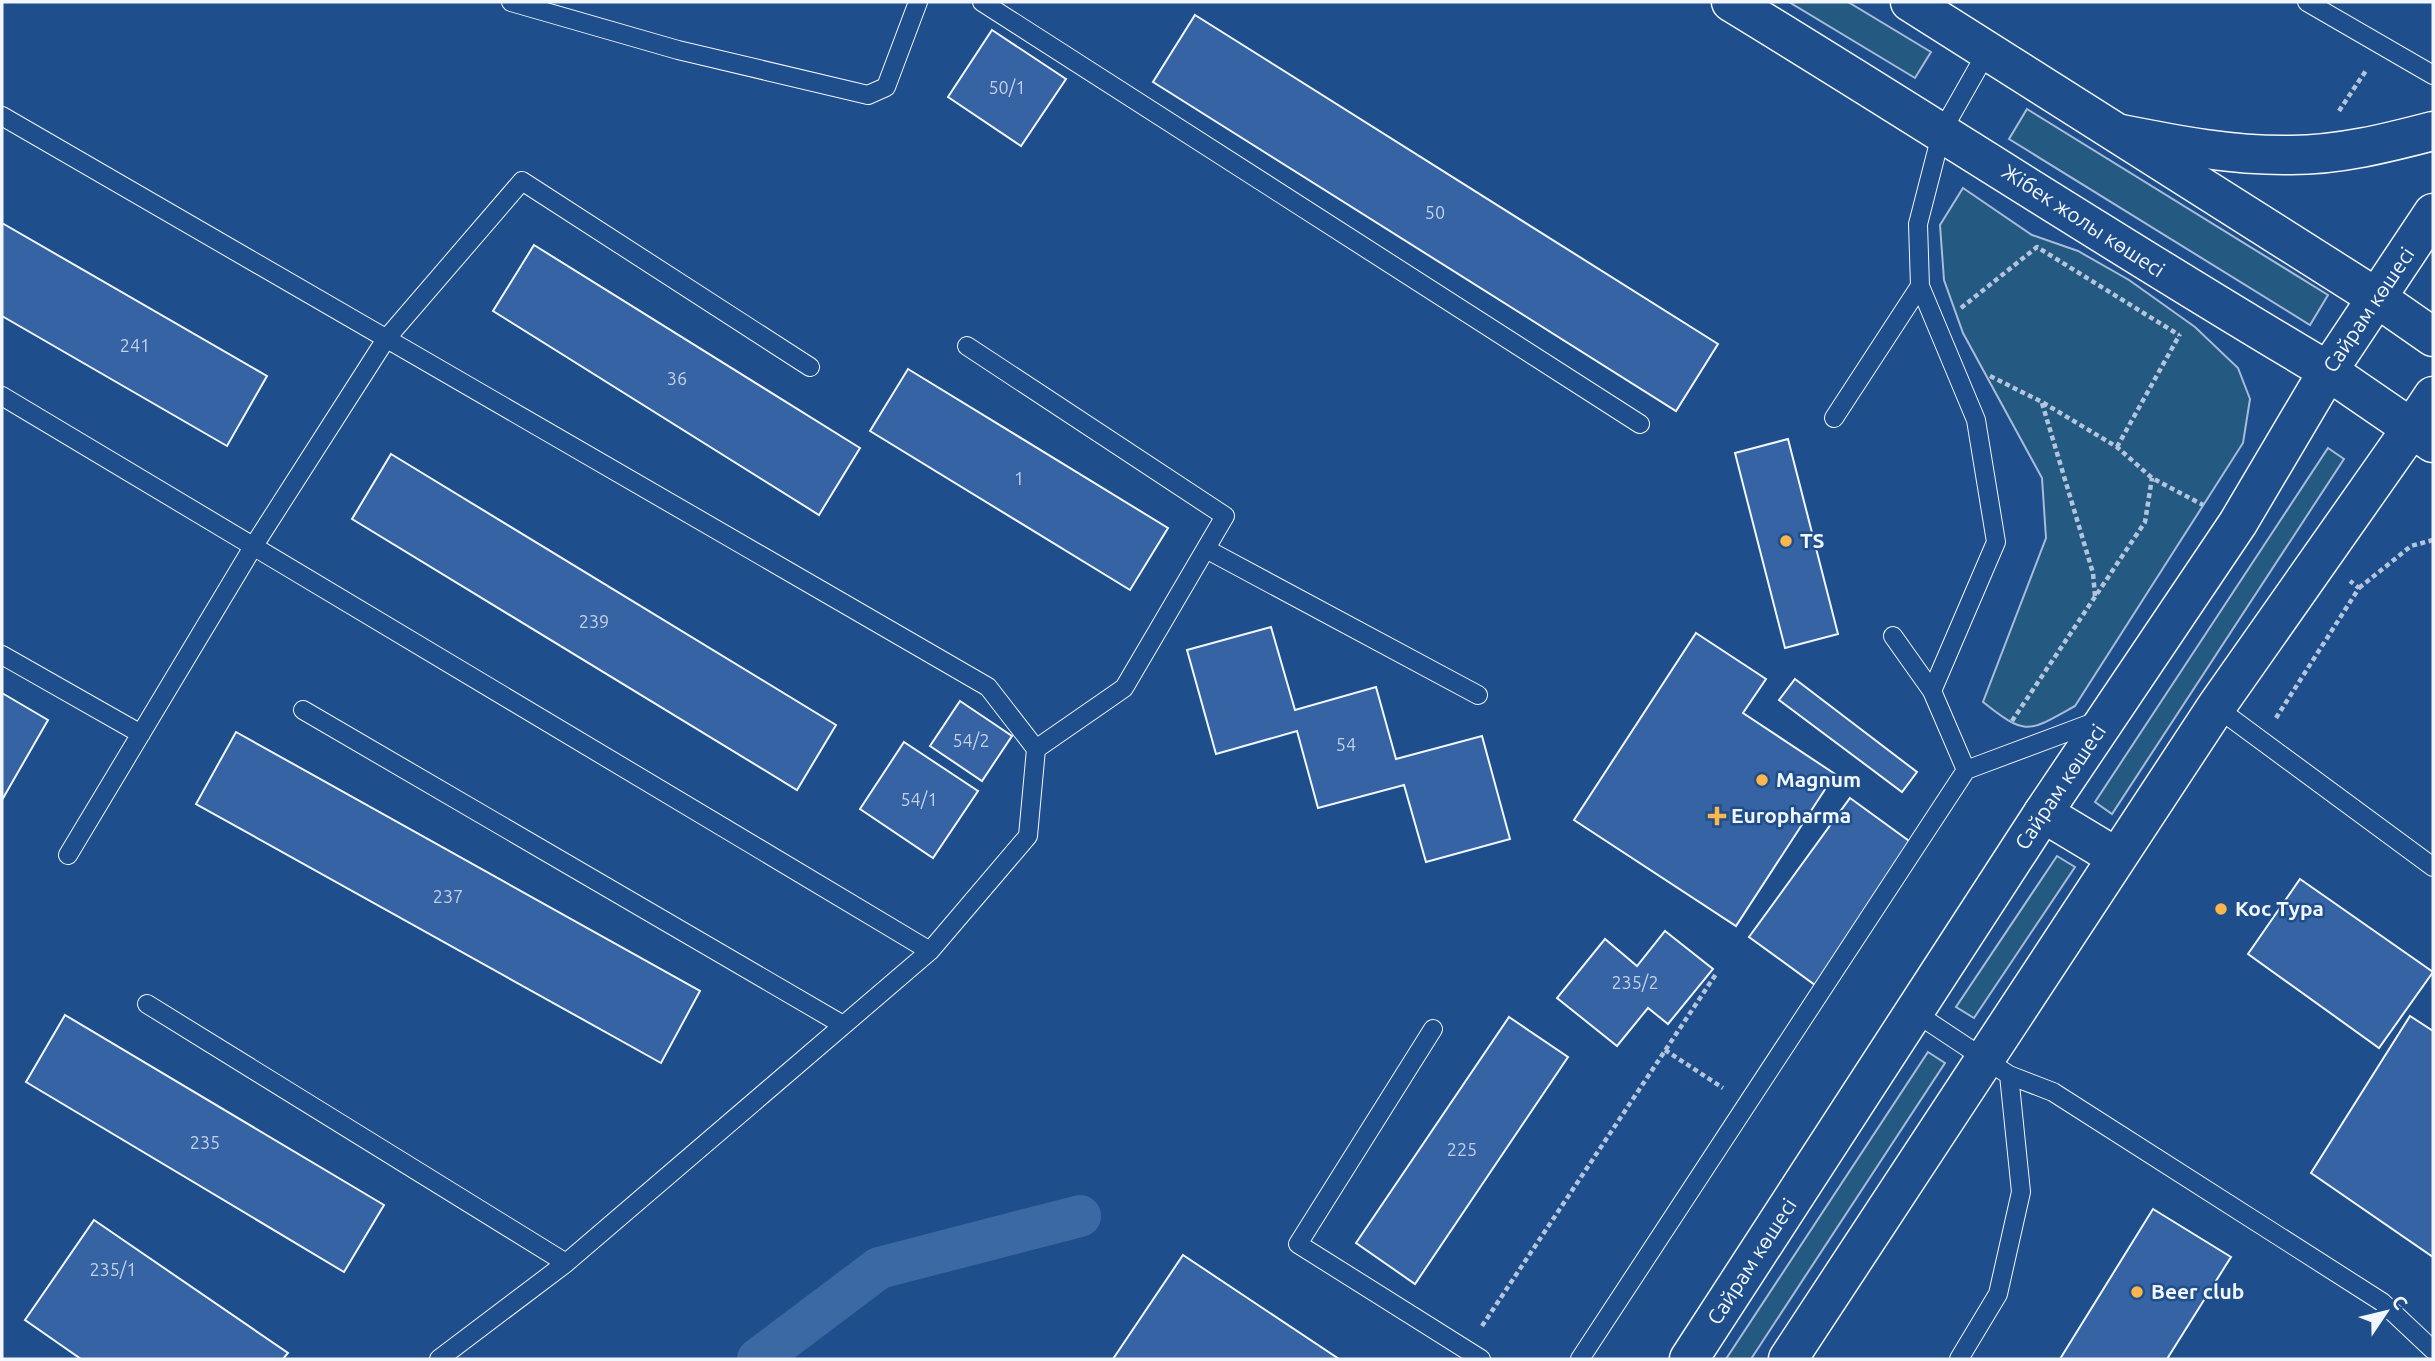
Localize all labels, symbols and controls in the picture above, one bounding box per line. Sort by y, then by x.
house number: 50/1 [988,77,1026,97]
street label: Жібек жолы көшесі [1998,159,2169,282]
house number: 50 [1425,202,1445,222]
street label: Сайрам көшесі [2318,242,2419,376]
house number: 241 [120,335,150,355]
house number: 36 [667,368,687,388]
house number: 1 [1014,468,1024,488]
place label: TS [1800,528,1825,552]
marker: TS [1778,533,1794,549]
house number: 239 [579,611,609,631]
street label: Сайрам көшесі [2010,719,2110,854]
house number: 54/2 [952,730,990,750]
house number: 54 [1336,734,1356,754]
place label: Magnum [1776,767,1861,791]
marker: Magnum [1754,772,1770,788]
house number: 54/1 [900,789,938,809]
place label: Europharma [1731,803,1851,827]
marker: Europharma [1709,808,1725,824]
house number: 237 [433,886,463,906]
place label: Кос Тура [2235,896,2324,920]
marker: Кос Тура [2213,901,2229,917]
house number: 235/2 [1611,972,1659,992]
house number: 235 [190,1132,220,1152]
house number: 225 [1447,1139,1477,1159]
street label: Сайрам көшесі [1702,1194,1801,1329]
house number: 235/1 [89,1259,137,1279]
north arrow [2351,1277,2421,1347]
place label: Beer club [2151,1279,2244,1303]
marker: Beer club [2129,1284,2145,1300]
text: С [2387,1291,2412,1314]

